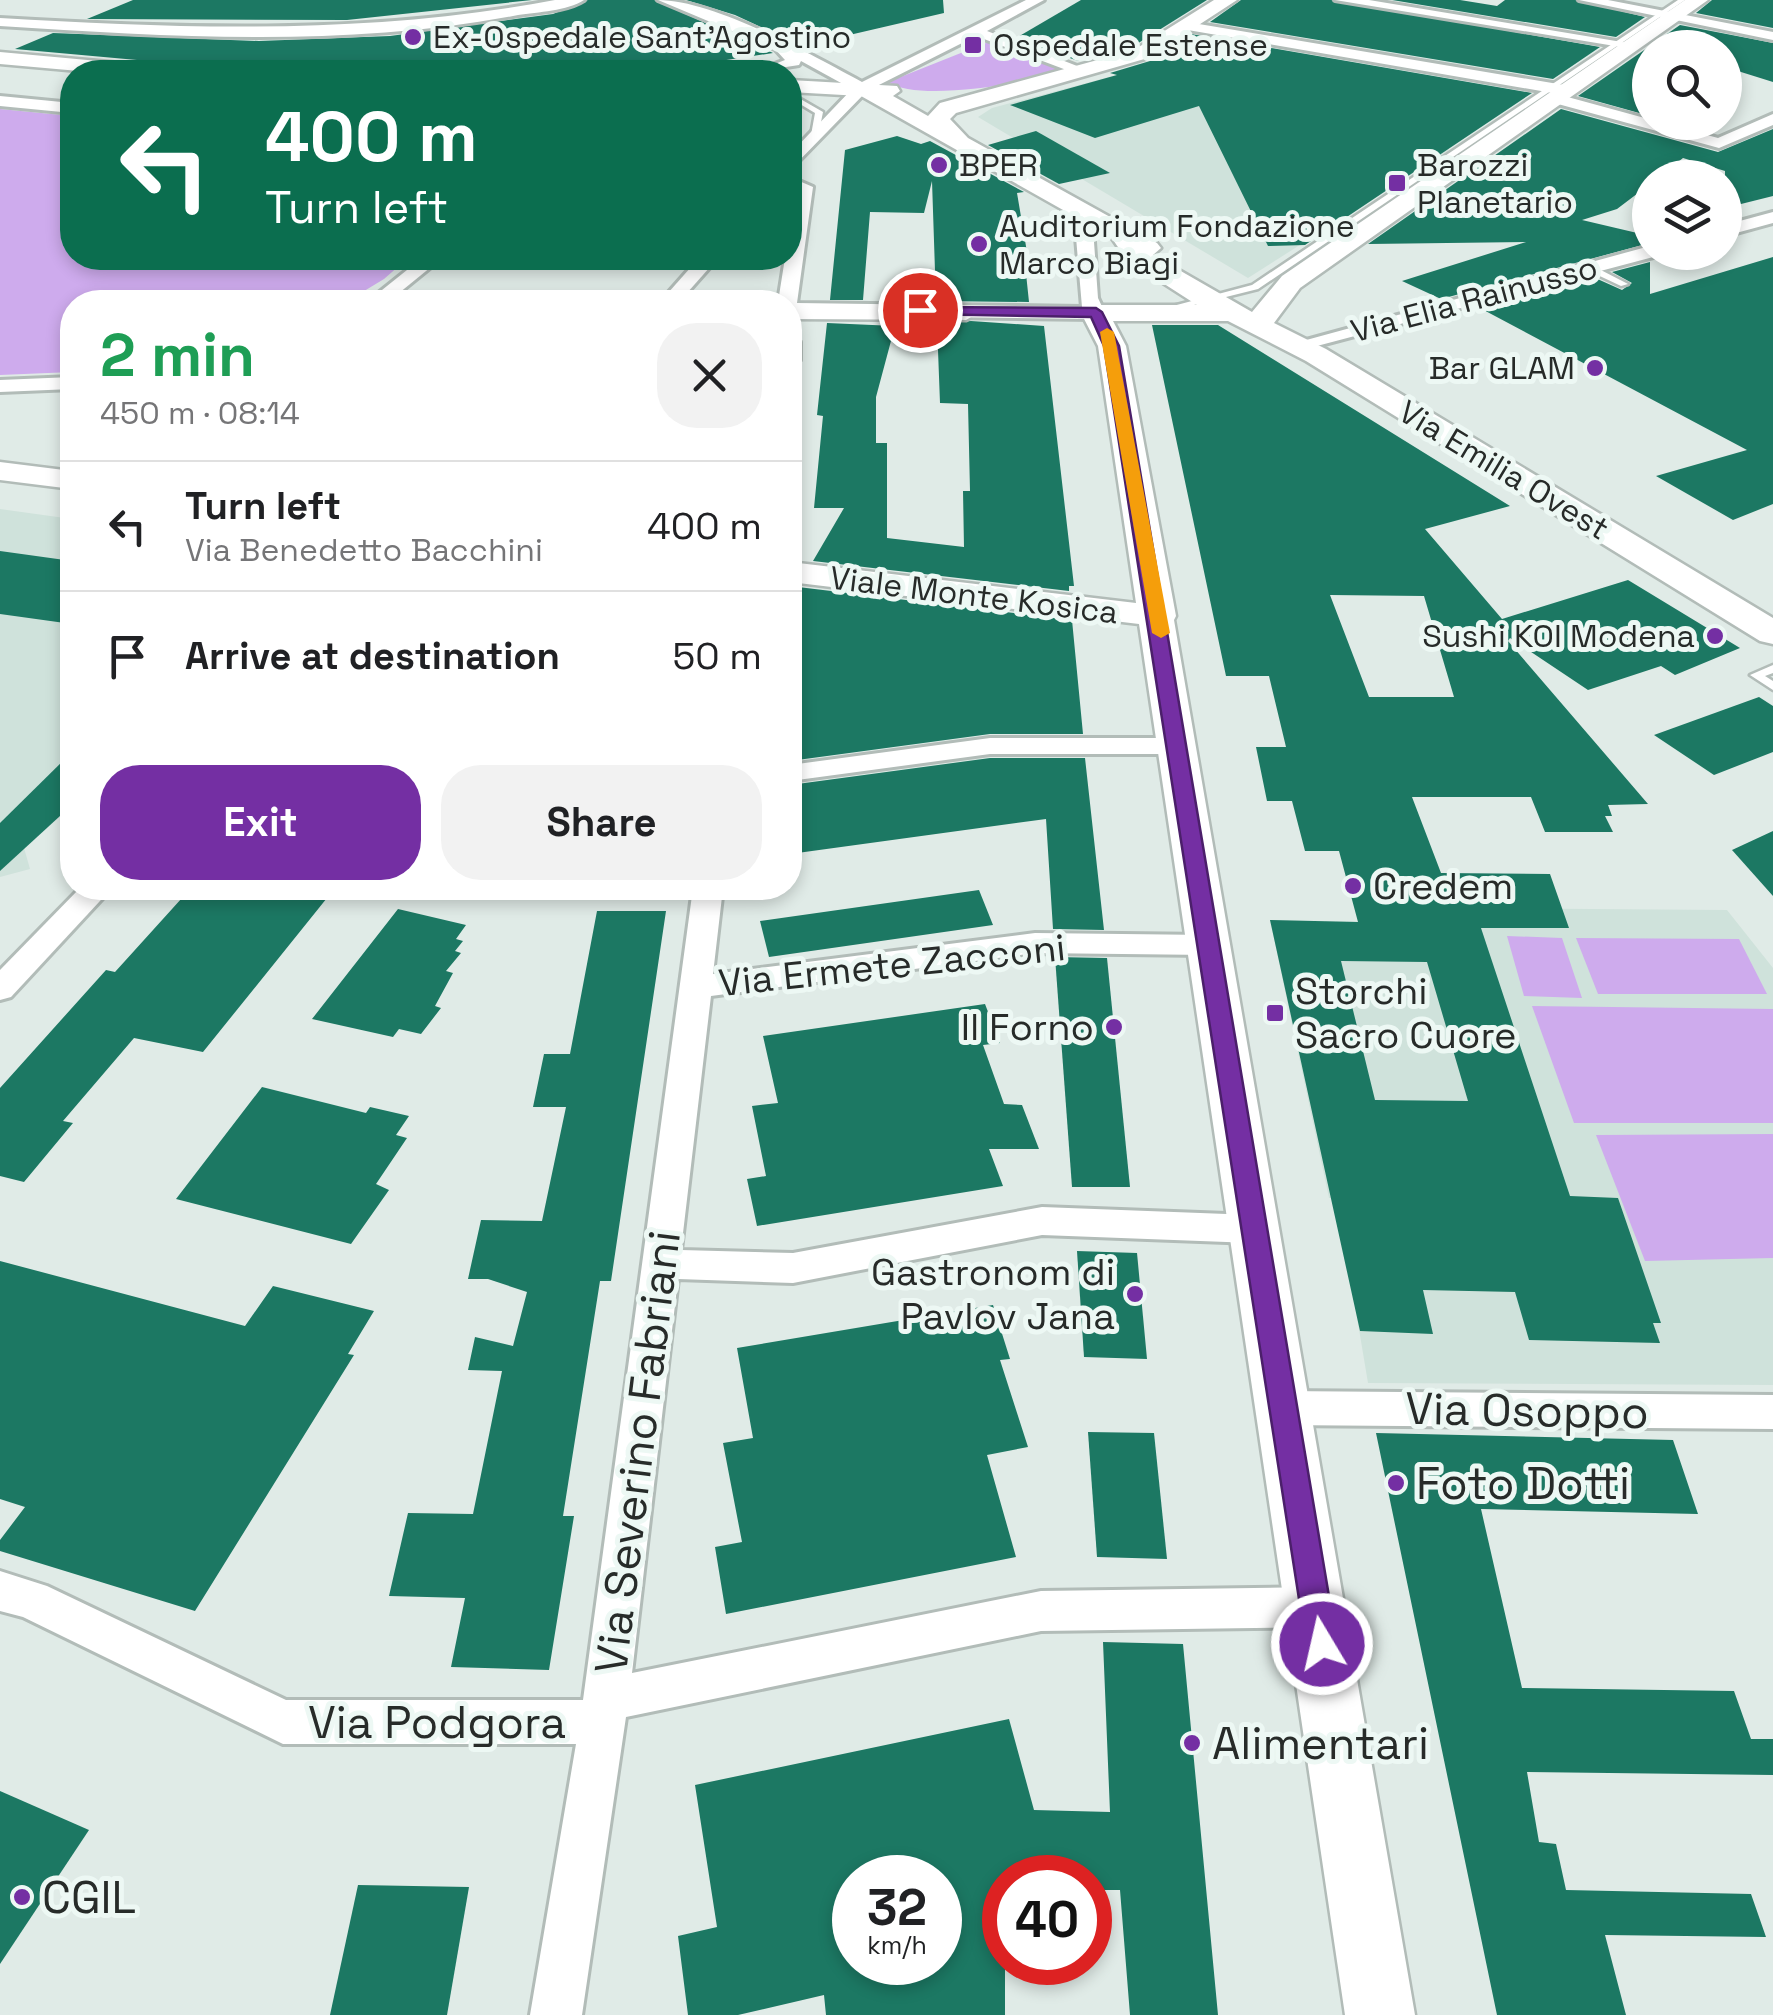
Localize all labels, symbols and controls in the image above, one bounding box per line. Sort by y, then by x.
place label: Ex-Ospedale Sant'Agostino [433,17,851,57]
place label: Ospedale Estense [993,25,1268,65]
marker: Ex-Ospedale Sant'Agostino [402,26,424,48]
map controls [1632,30,1742,270]
button: search [1632,30,1742,140]
marker: Ospedale Estense [962,34,984,56]
text: 400 m [265,92,478,181]
icon: left [100,100,230,230]
place label: BPER [959,145,1038,185]
place label: Barozzi Planetario [1417,145,1573,222]
marker: BPER [928,154,950,176]
button: layers [1632,160,1742,270]
marker: Barozzi Planetario [1386,172,1408,194]
text: Turn left [265,179,448,236]
place label: Auditorium Fondazione Marco Biagi [999,206,1355,283]
marker: Auditorium Fondazione Marco Biagi [968,233,990,255]
street label: Via Elia Rainusso [1346,247,1602,351]
pin [878,268,963,353]
icon: arrive [893,283,948,338]
text: 2 min [100,317,255,394]
button: close [657,323,762,428]
place label: Bar GLAM [1429,348,1575,388]
marker: Bar GLAM [1584,357,1606,379]
street label: Via Emilia Ovest [1392,392,1616,548]
text: 450 m · 08:14 [100,393,300,433]
text: Turn left [185,482,341,530]
icon: left [100,499,155,554]
text: 400 m [647,502,762,550]
text: Via Benedetto Bacchini [185,530,543,570]
street label: Viale Monte Kosica [828,557,1120,633]
place label: Sushi KOI Modena [1422,616,1695,656]
marker: Sushi KOI Modena [1704,625,1726,647]
icon: arrive [100,629,155,684]
text: Arrive at destination [185,632,560,680]
text: 50 m [672,632,762,680]
button: Exit [100,765,421,880]
button: Share [441,765,762,880]
place label: Credem [1373,862,1513,910]
marker: Credem [1342,875,1364,897]
street label: Via Ermete Zacconi [716,923,1068,1007]
place label: Storchi Sacro Cuore [1295,967,1517,1059]
marker: Storchi Sacro Cuore [1264,1002,1286,1024]
place label: Il Forno [961,1003,1094,1051]
marker: Il Forno [1103,1016,1125,1038]
street label: Via Severino Fabriani [582,1227,693,1677]
place label: Gastronom di Pavlov Jana [871,1248,1115,1340]
marker: Gastronom di Pavlov Jana [1124,1283,1146,1305]
street label: Via Osoppo [1405,1380,1649,1441]
place label: Foto Dotti [1416,1455,1630,1512]
marker: Foto Dotti [1385,1472,1407,1494]
position arrow [1270,1592,1374,1696]
street label: Via Podgora [308,1694,566,1751]
place label: Alimentari [1212,1715,1429,1772]
marker: Alimentari [1181,1732,1203,1754]
speed limit sign: 40 [982,1855,1112,1985]
place label: CGIL [42,1869,136,1926]
text: 32 [867,1876,927,1940]
marker: CGIL [11,1886,33,1908]
text: km/h [867,1929,927,1961]

